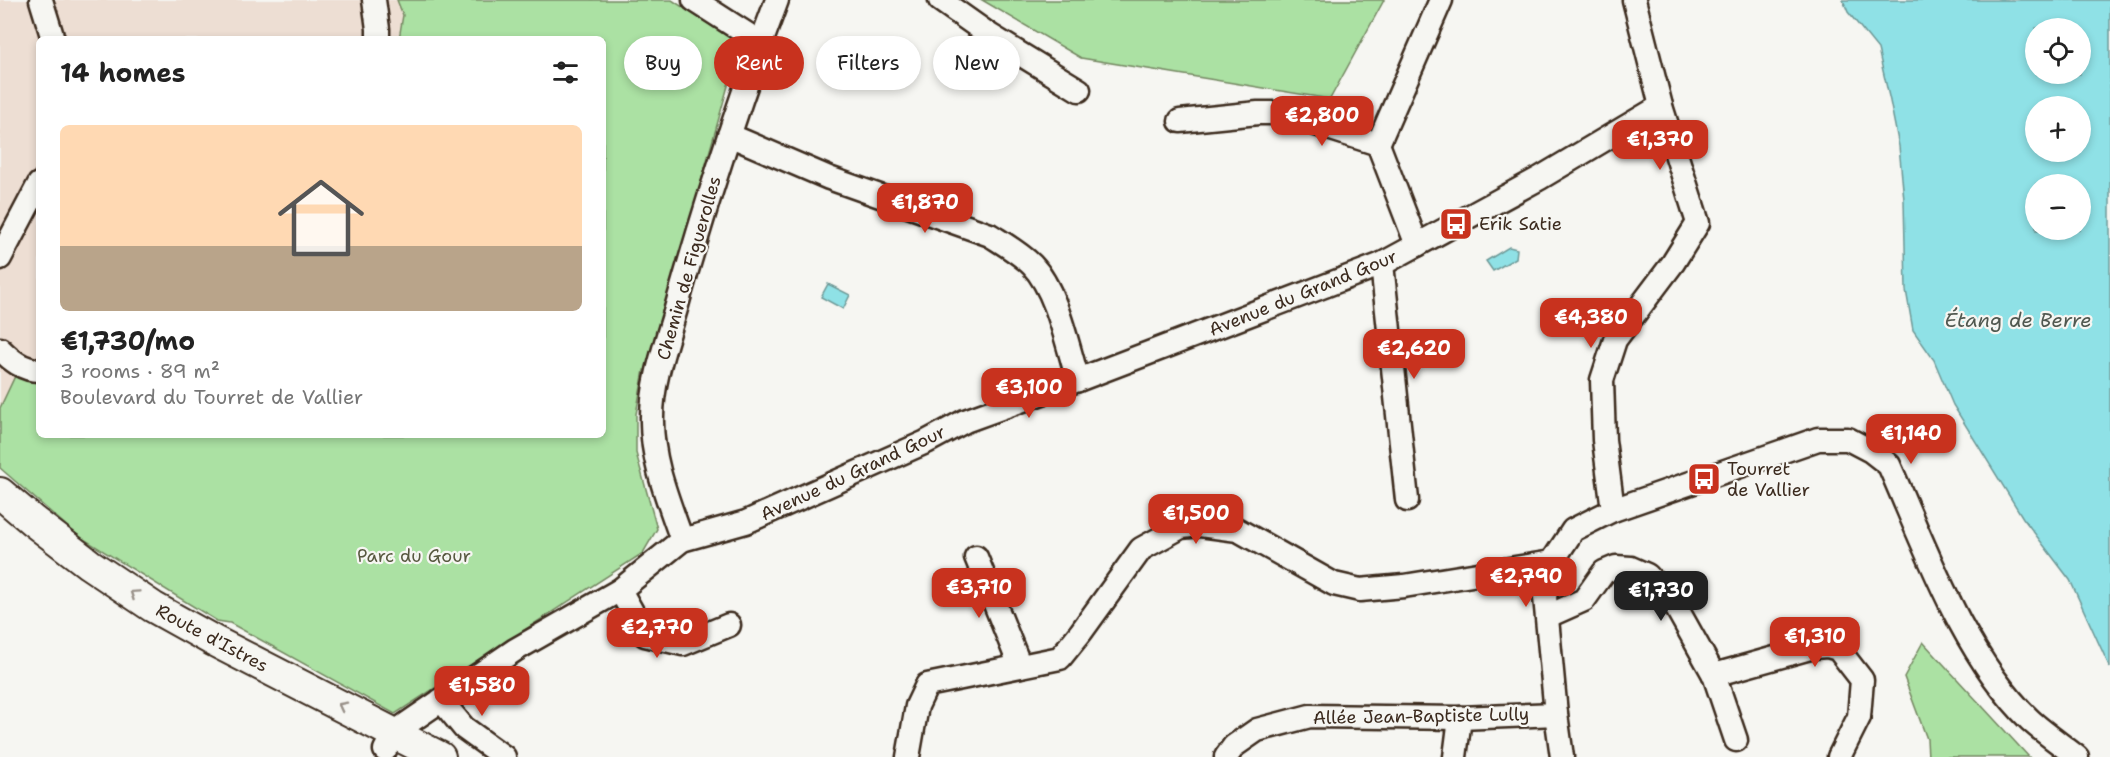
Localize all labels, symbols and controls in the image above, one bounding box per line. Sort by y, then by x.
map controls [2025,18,2091,240]
button: locate [2025,18,2091,84]
chip: Buy [624,36,702,90]
chip: Rent [714,36,804,90]
chip: Filters [816,36,921,90]
chip: New [933,36,1020,90]
text: 14 homes [60,55,186,90]
icon: filters [549,56,582,89]
pin: €2,800 [1273,96,1371,147]
button: + [2025,96,2091,162]
text: €2,800 [1285,102,1359,128]
pin: €1,370 [1611,120,1709,171]
text: €1,370 [1626,126,1694,152]
icon: home [267,164,375,272]
street label: Chemin de Figuerolles [651,173,727,363]
button: − [2025,174,2091,240]
pin: €1,870 [876,183,974,234]
text: €1,870 [891,189,959,215]
bus stop icon: Erik Satie [1438,206,1474,242]
place label: Erik Satie [1479,212,1562,236]
street label: Avenue du Grand Gour [1205,244,1401,342]
pin: €4,380 [1542,298,1640,349]
text: €4,380 [1554,304,1628,330]
water label: Étang de Berre [1944,307,2092,333]
text: €1,730/mo [60,323,195,358]
pin: €2,620 [1365,329,1463,380]
text: €2,620 [1377,335,1451,361]
text: 3 rooms · 89 m² [60,358,220,384]
pin: €3,100 [980,368,1078,419]
text: €3,100 [995,374,1063,400]
text: Boulevard du Tourret de Vallier [60,384,363,410]
pin: €1,140 [1862,414,1960,465]
street label: Avenue du Grand Gour [757,420,949,526]
text: €1,140 [1880,420,1942,446]
place label: Tourret de Vallier [1727,457,1810,502]
bus stop icon: Tourret de Vallier [1686,461,1722,497]
pin: €1,500 [1147,494,1245,545]
text: €1,500 [1162,500,1230,526]
park label: Parc du Gour [357,544,471,568]
pin: €2,790 [1477,557,1575,608]
text: €2,790 [1490,563,1562,589]
pin: €3,710 [930,568,1028,619]
pin: €1,730 [1612,571,1710,622]
text: €3,710 [946,574,1012,600]
text: €1,730 [1628,577,1694,603]
one-way arrow [130,590,141,601]
street label: Route d'Istres [152,598,272,678]
pin: €2,770 [608,608,706,659]
text: €2,770 [621,614,693,640]
pin: €1,310 [1766,617,1864,668]
text: €1,310 [1784,623,1846,649]
pin: €1,580 [433,666,531,717]
text: €1,580 [448,672,516,698]
one-way arrow [338,702,349,713]
street label: Allée Jean-Baptiste Lully [1313,702,1529,730]

